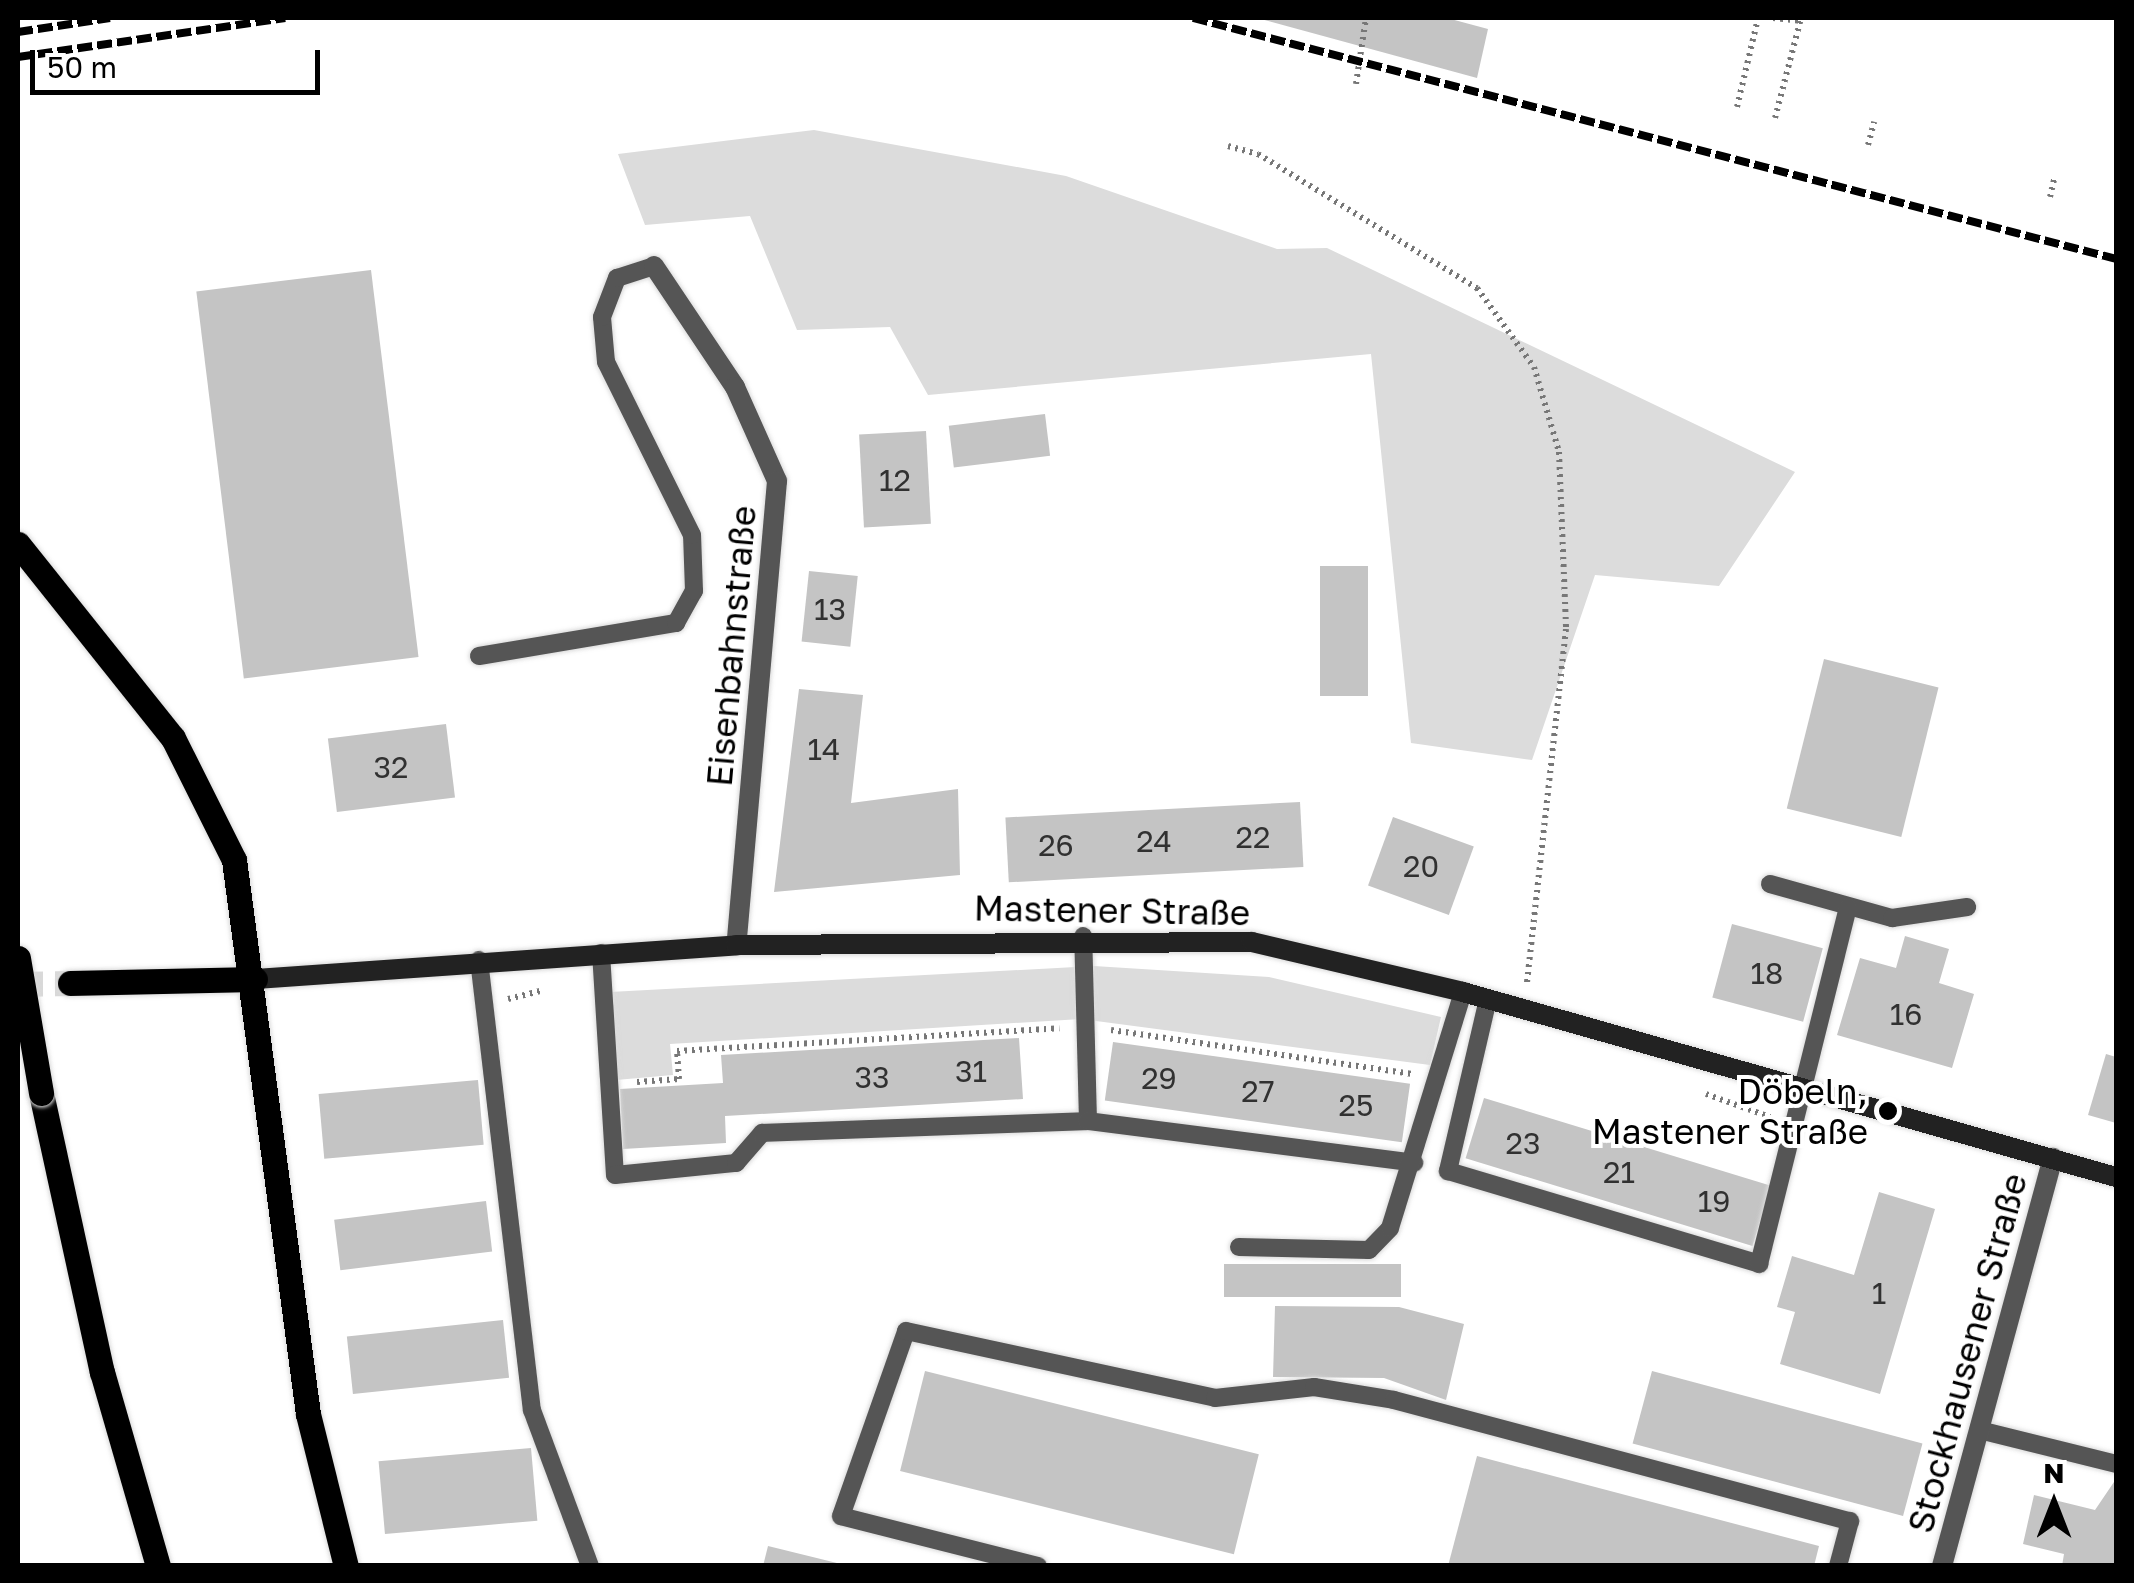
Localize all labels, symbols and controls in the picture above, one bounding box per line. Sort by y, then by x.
scale bar [35,30,325,92]
text: 50 m [47,49,117,85]
house number: 12 [879,462,911,498]
street label: Eisenbahnstraße [698,504,764,788]
house number: 13 [814,591,846,627]
house number: 14 [808,731,840,767]
house number: 32 [374,749,408,785]
house number: 22 [1236,819,1270,855]
house number: 24 [1136,823,1172,859]
house number: 26 [1038,827,1074,863]
house number: 20 [1403,848,1439,884]
street label: Mastener Straße [973,887,1251,933]
house number: 18 [1751,955,1783,991]
house number: 16 [1890,996,1922,1032]
house number: 31 [955,1053,987,1089]
house number: 33 [854,1059,890,1095]
house number: 29 [1141,1060,1177,1096]
place label: Döbeln, Mastener Straße [1592,1070,1868,1152]
house number: 27 [1241,1073,1275,1109]
house number: 25 [1339,1087,1373,1123]
marker: Döbeln, Mastener Straße [1877,1100,1899,1122]
house number: 23 [1506,1125,1540,1161]
house number: 21 [1603,1154,1635,1190]
street label: Stockhausener Straße [1899,1169,2035,1537]
house number: 19 [1698,1183,1730,1219]
house number: 1 [1872,1275,1886,1311]
north arrow [2004,1453,2104,1553]
text: N [2043,1456,2065,1489]

